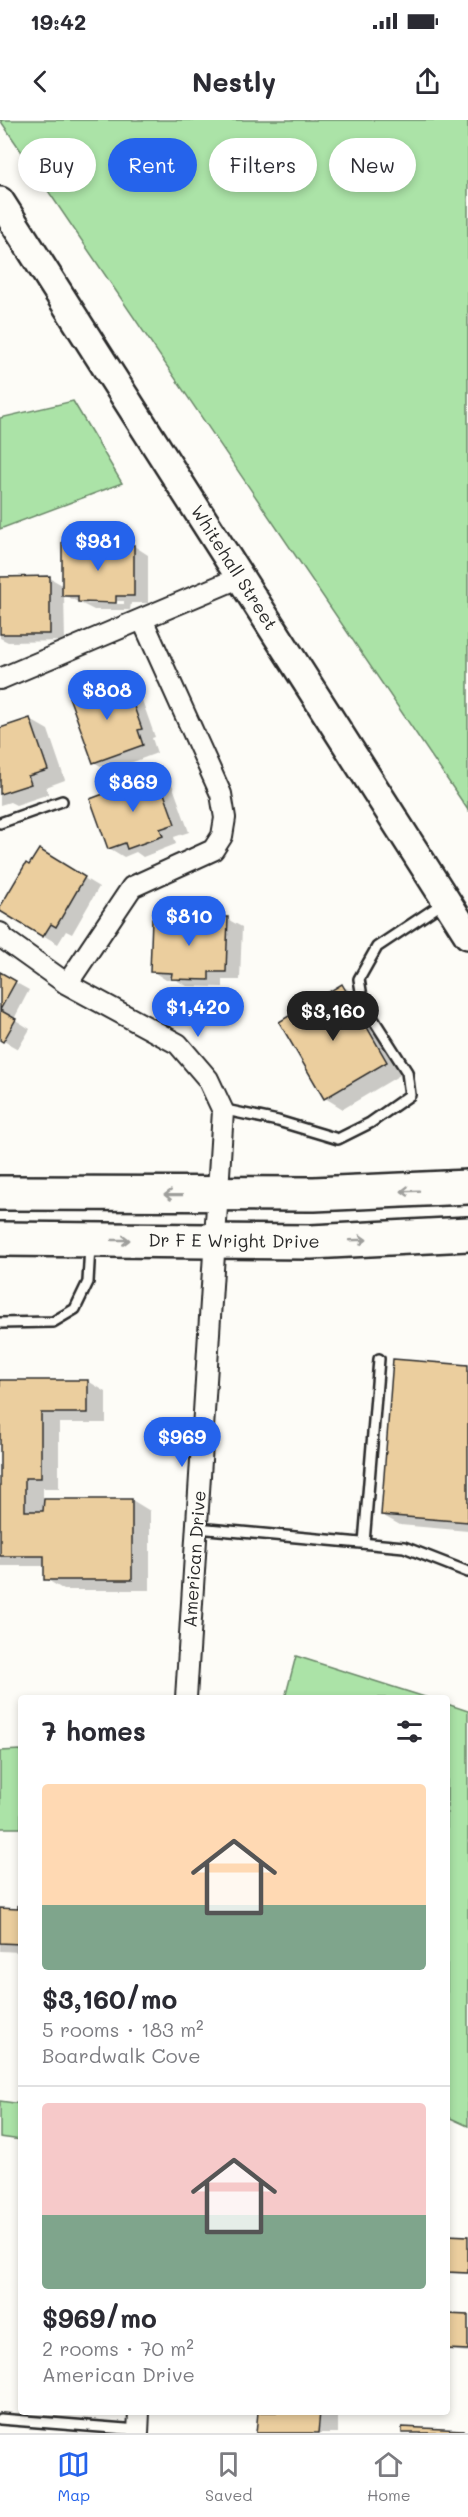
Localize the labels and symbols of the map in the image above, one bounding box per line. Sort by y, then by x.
street label: Whitehall Street [186,500,284,634]
pin: $981 [62,521,134,572]
pin: $808 [71,670,143,721]
pin: $869 [97,762,169,813]
pin: $810 [153,896,225,947]
pin: $1,420 [149,987,247,1038]
pin: $3,160 [284,991,382,1042]
one-way arrow [400,1185,420,1197]
one-way arrow [163,1189,183,1201]
street label: Dr F E Wright Drive [148,1227,320,1253]
one-way arrow [111,1234,131,1246]
one-way arrow [348,1234,368,1245]
pin: $969 [146,1417,218,1468]
street label: American Drive [177,1489,211,1628]

